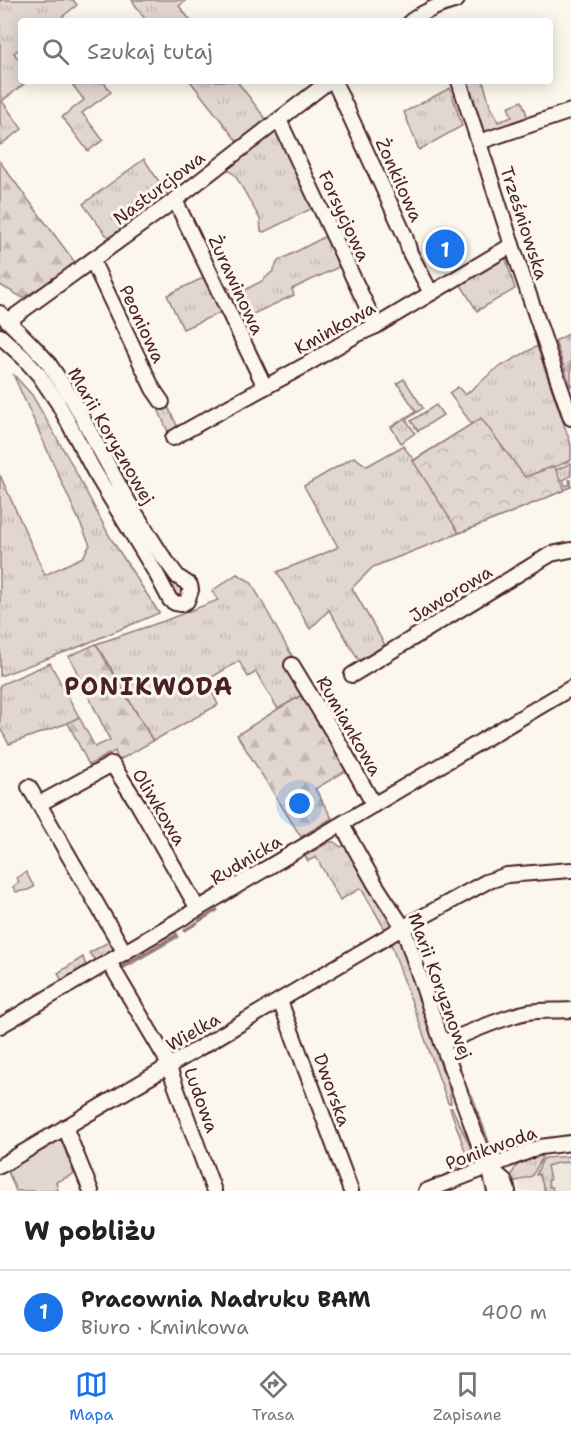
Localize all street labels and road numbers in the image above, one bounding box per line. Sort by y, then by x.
street label: Żonkilowa [370,134,428,226]
street label: Nasturcjowa [108,146,210,230]
street label: Trześniowska [494,163,554,283]
street label: Forsycjowa [313,167,375,265]
street label: Żurawinowa [203,231,269,339]
street label: Peoniowa [113,281,171,367]
street label: Kminkowa [290,296,380,360]
street label: Marii Koryznowej [62,363,160,509]
street label: Jaworowa [405,560,497,628]
street label: Rumiankowa [311,672,387,780]
street label: Oliwkowa [127,764,191,850]
street label: Rudnicka [206,829,286,891]
street label: Marii Koryznowej [402,909,478,1063]
street label: Wielka [162,1007,224,1057]
street label: Dworska [308,1050,356,1130]
street label: Ludowa [178,1064,224,1136]
street label: Ponikwoda [442,1120,540,1176]

